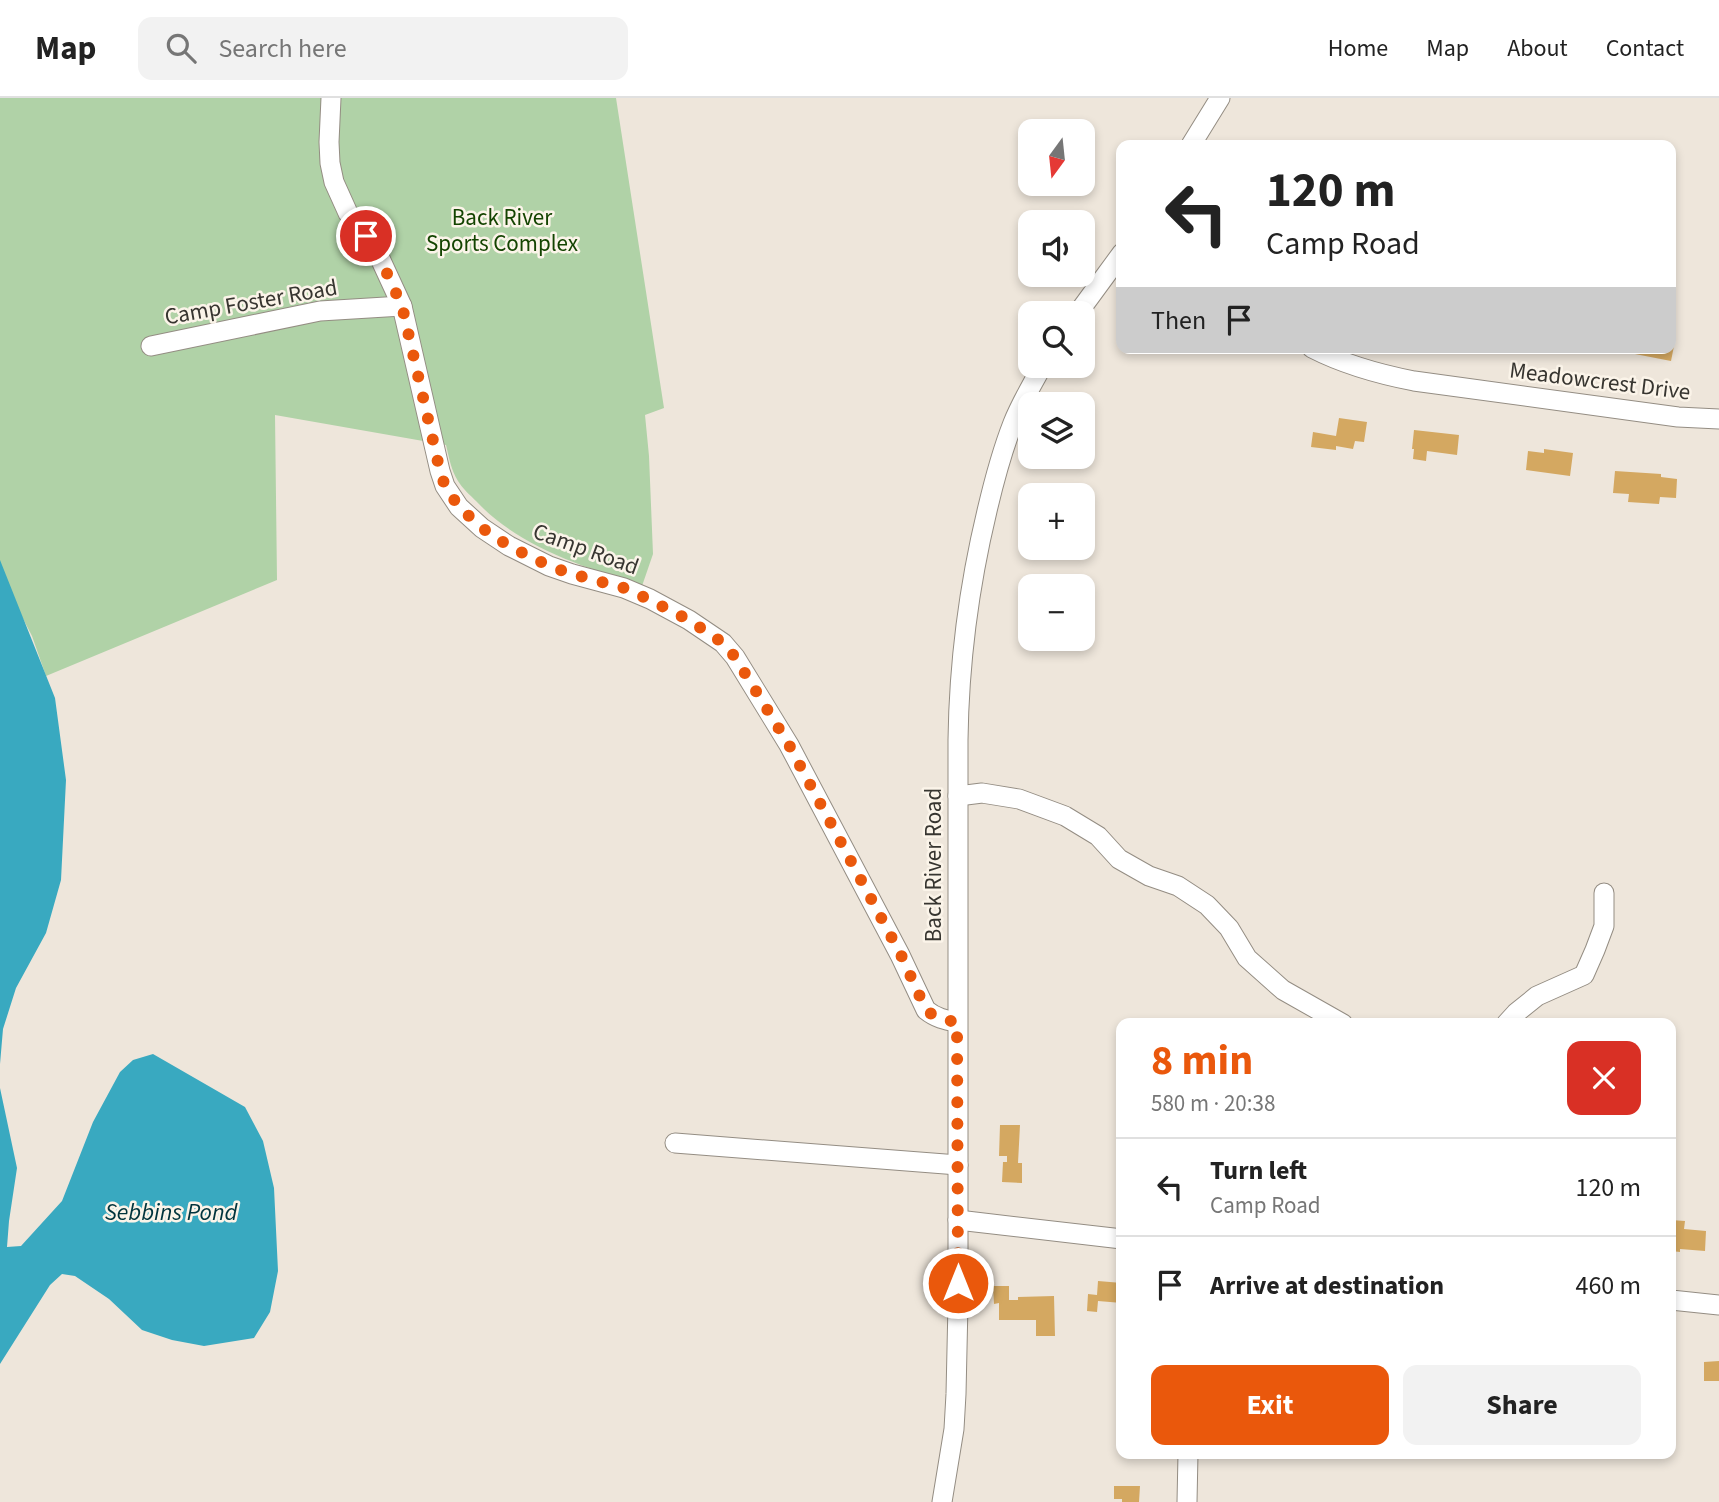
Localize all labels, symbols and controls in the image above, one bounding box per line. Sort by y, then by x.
search box [138,17,628,80]
text: Map [35,25,96,72]
icon: search [162,29,200,67]
text: Search here [218,30,347,67]
text: Home [1328,31,1388,66]
text: Map [1426,31,1469,66]
text: About [1507,31,1568,66]
text: Contact [1606,31,1684,66]
north arrow [1018,119,1096,196]
map controls [1018,119,1095,651]
text: 120 m [1266,156,1395,226]
icon: left [1151,168,1242,259]
park label: Back River Sports Complex [426,201,578,260]
pin [336,206,396,266]
button: sound [1018,210,1095,287]
icon: arrive [347,217,385,255]
text: Camp Road [1266,221,1420,267]
street label: Camp Foster Road [162,271,340,333]
button: search [1018,301,1095,378]
icon: arrive [1220,301,1258,339]
text: Then [1151,302,1206,339]
street label: Meadowcrest Drive [1508,354,1692,408]
button: layers [1018,392,1095,469]
button: + [1018,483,1095,560]
street label: Camp Road [528,515,644,583]
button: − [1018,574,1095,651]
street label: Back River Road [917,788,950,942]
text: 8 min [1151,1031,1253,1091]
button: close [1567,1041,1641,1115]
text: 580 m · 20:38 [1151,1087,1275,1120]
text: Turn left [1210,1152,1307,1189]
icon: left [1151,1168,1189,1206]
text: 120 m [1575,1169,1641,1206]
text: Camp Road [1210,1189,1321,1222]
water label: Sebbins Pond [105,1195,239,1230]
position arrow [921,1246,995,1320]
icon: arrive [1151,1266,1189,1304]
text: Arrive at destination [1210,1267,1444,1304]
text: 460 m [1575,1267,1641,1304]
button: Exit [1151,1365,1389,1445]
button: Share [1403,1365,1641,1445]

